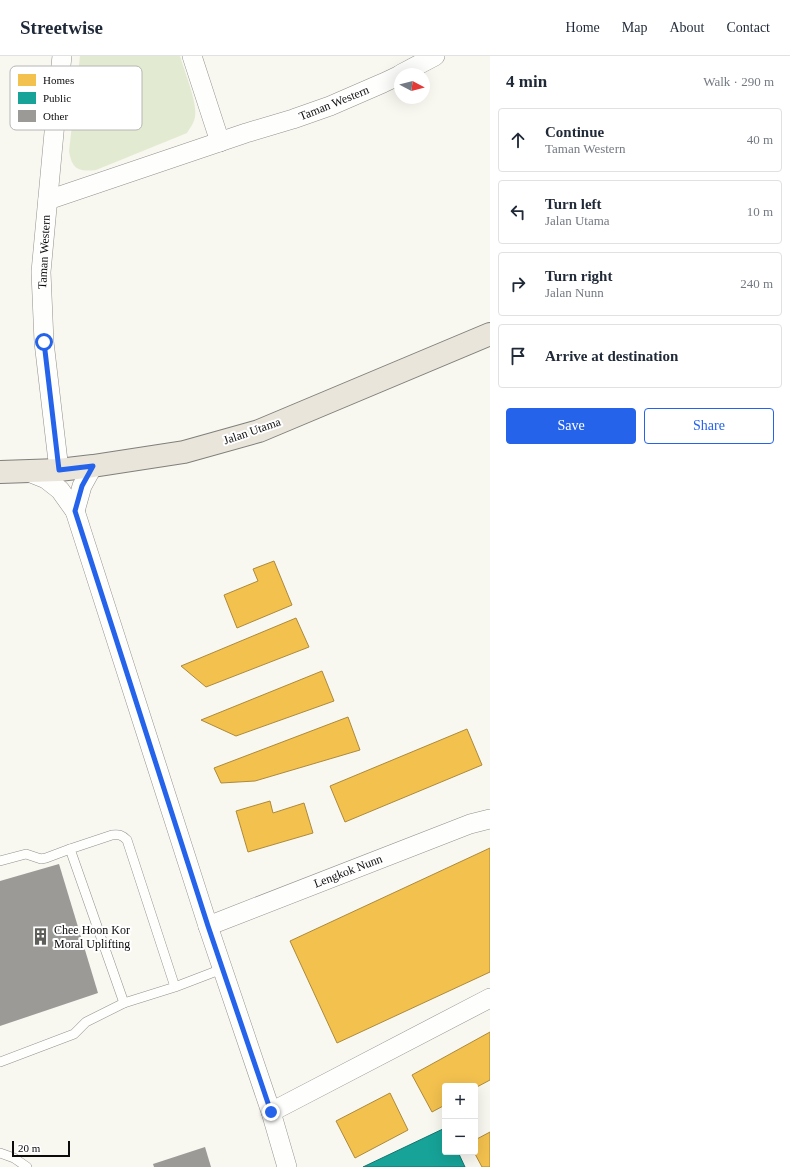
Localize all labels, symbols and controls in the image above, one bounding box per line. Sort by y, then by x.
text: Streetwise [20,17,103,38]
text: Home [566,20,600,35]
text: Map [622,20,647,35]
text: About [669,20,704,35]
text: Contact [726,20,770,35]
legend [10,66,142,130]
north arrow [394,68,430,104]
text: 4 min [506,72,547,91]
text: Homes [43,74,74,86]
text: Walk · 290 m [703,74,774,89]
street label: Taman Western [297,83,371,123]
text: Public [43,92,71,104]
text: Other [43,110,68,122]
text: Continue [545,124,604,140]
icon: ahead [507,129,529,151]
text: 40 m [747,132,773,147]
text: Taman Western [545,141,625,156]
text: Turn left [545,196,602,212]
icon: left [507,201,529,223]
text: 10 m [747,204,773,219]
text: Jalan Utama [545,213,610,228]
street label: Taman Western [35,215,53,289]
text: Turn right [545,268,612,284]
icon: right [507,273,529,295]
text: 240 m [740,276,773,291]
text: Jalan Nunn [545,285,604,300]
route start [35,333,53,351]
icon: arrive [507,345,529,367]
text: Arrive at destination [545,348,678,364]
button: Save [506,408,636,444]
button: Share [644,408,774,444]
street label: Jalan Utama [222,414,283,447]
street label: Lengkok Nunn [312,852,384,890]
place label: Chee Hoon Kor Moral Uplifting [54,923,130,951]
building icon: Chee Hoon Kor Moral Uplifting [31,927,51,947]
map controls [442,1083,478,1155]
button: + [442,1083,478,1119]
route end [262,1103,280,1121]
button: − [442,1119,478,1155]
scale bar [12,1139,70,1158]
text: 20 m [18,1142,40,1154]

